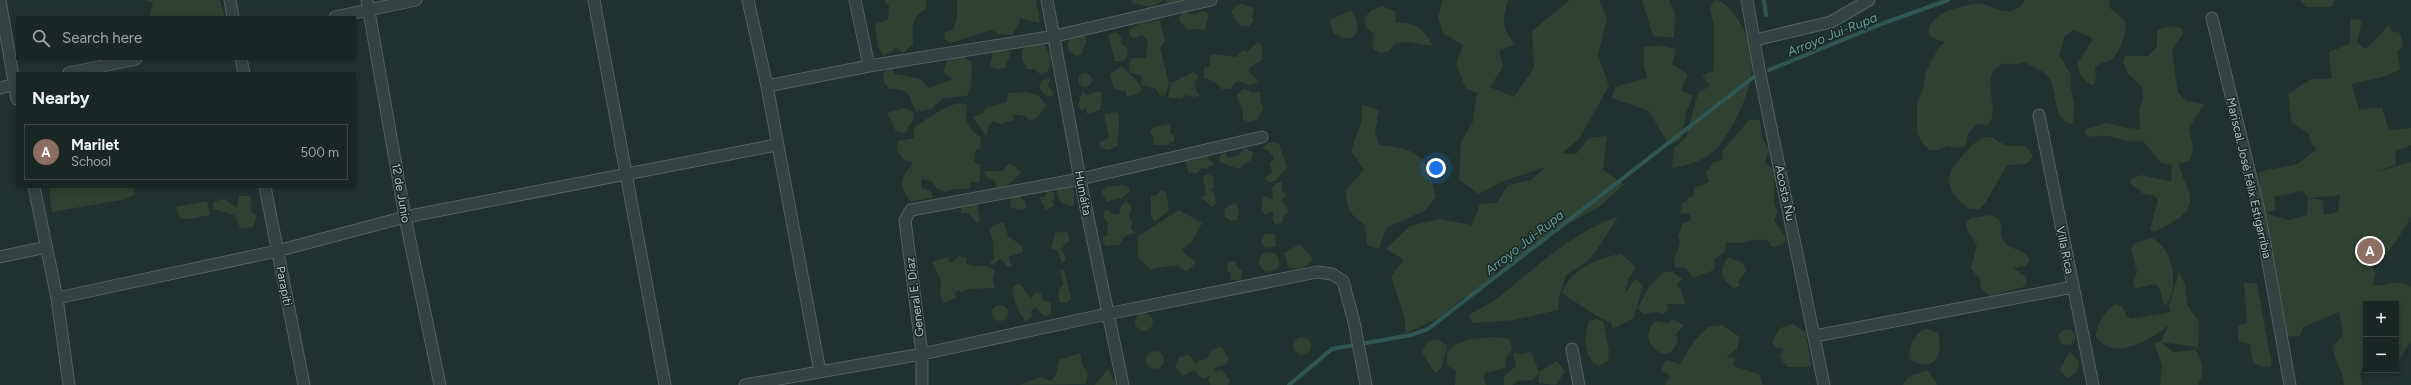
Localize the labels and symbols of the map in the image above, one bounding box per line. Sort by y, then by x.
water label: Arroyo Jui-Rupa [1784,9,1880,60]
street label: Mariscal. José Félix Estigarribia [2224,96,2274,260]
your location [1426,158,1446,178]
street label: 12 de Junio [389,162,413,224]
street label: Acosta Ñu [1772,164,1798,222]
street label: Humáita [1072,169,1094,217]
water label: Arroyo Jui-Rupa [1481,207,1567,278]
street label: Villa Rica [2053,225,2077,275]
pin: A [2357,236,2383,266]
street label: General E. Díaz [903,256,927,338]
street label: Parapiti [273,265,295,307]

